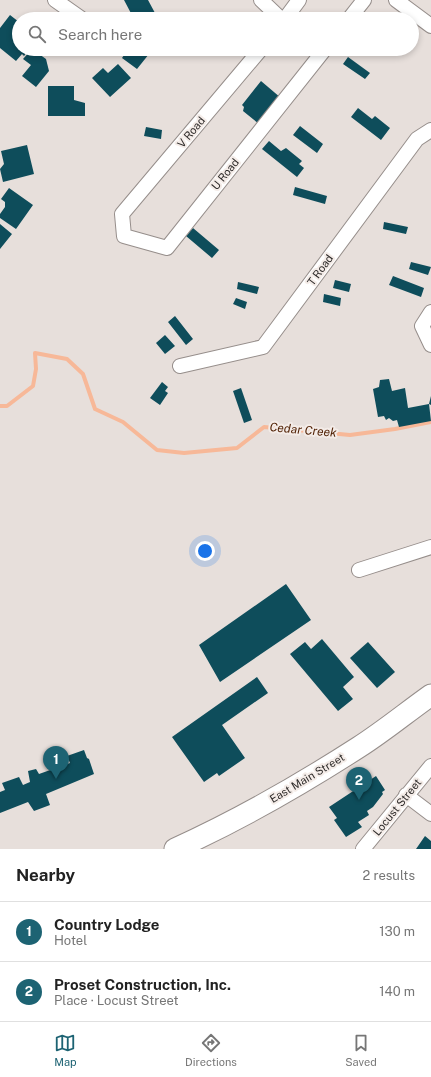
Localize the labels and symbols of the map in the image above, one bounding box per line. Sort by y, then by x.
street label: V Road [175,114,207,150]
street label: U Road [209,156,241,192]
street label: T Road [305,252,335,288]
water label: Cedar Creek [269,420,338,440]
your location [195,541,215,561]
pin: 1 [43,746,69,779]
street label: East Main Street [268,751,346,805]
pin: 2 [346,767,372,800]
street label: Locust Street [371,776,423,838]

